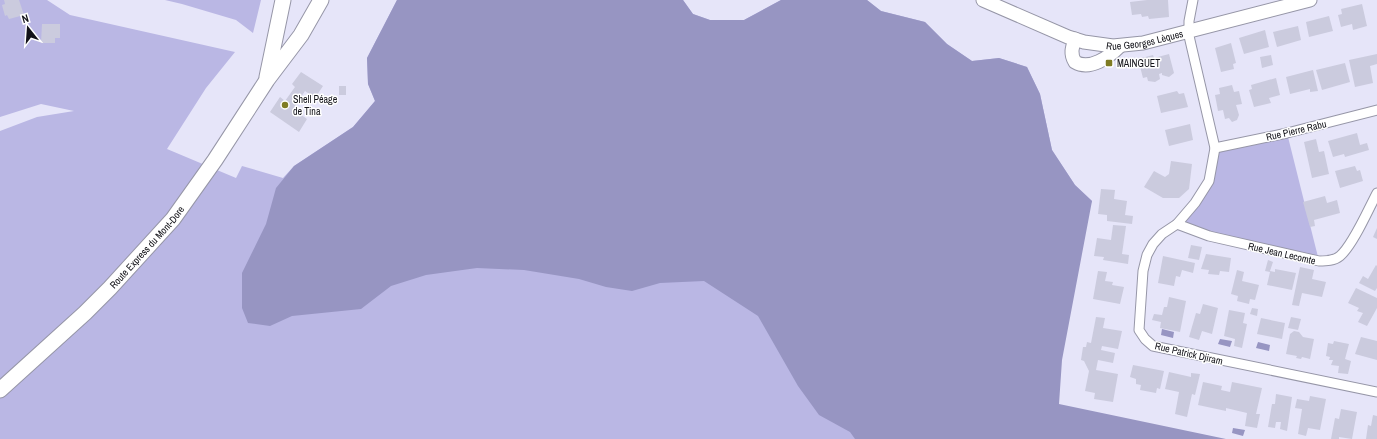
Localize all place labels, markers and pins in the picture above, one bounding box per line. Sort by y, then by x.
place label: MAINGUET [1117,57,1160,70]
marker: MAINGUET [1104,58,1114,68]
place label: Shell Péage de Tina [293,93,338,118]
marker: Shell Péage de Tina [280,100,290,110]

